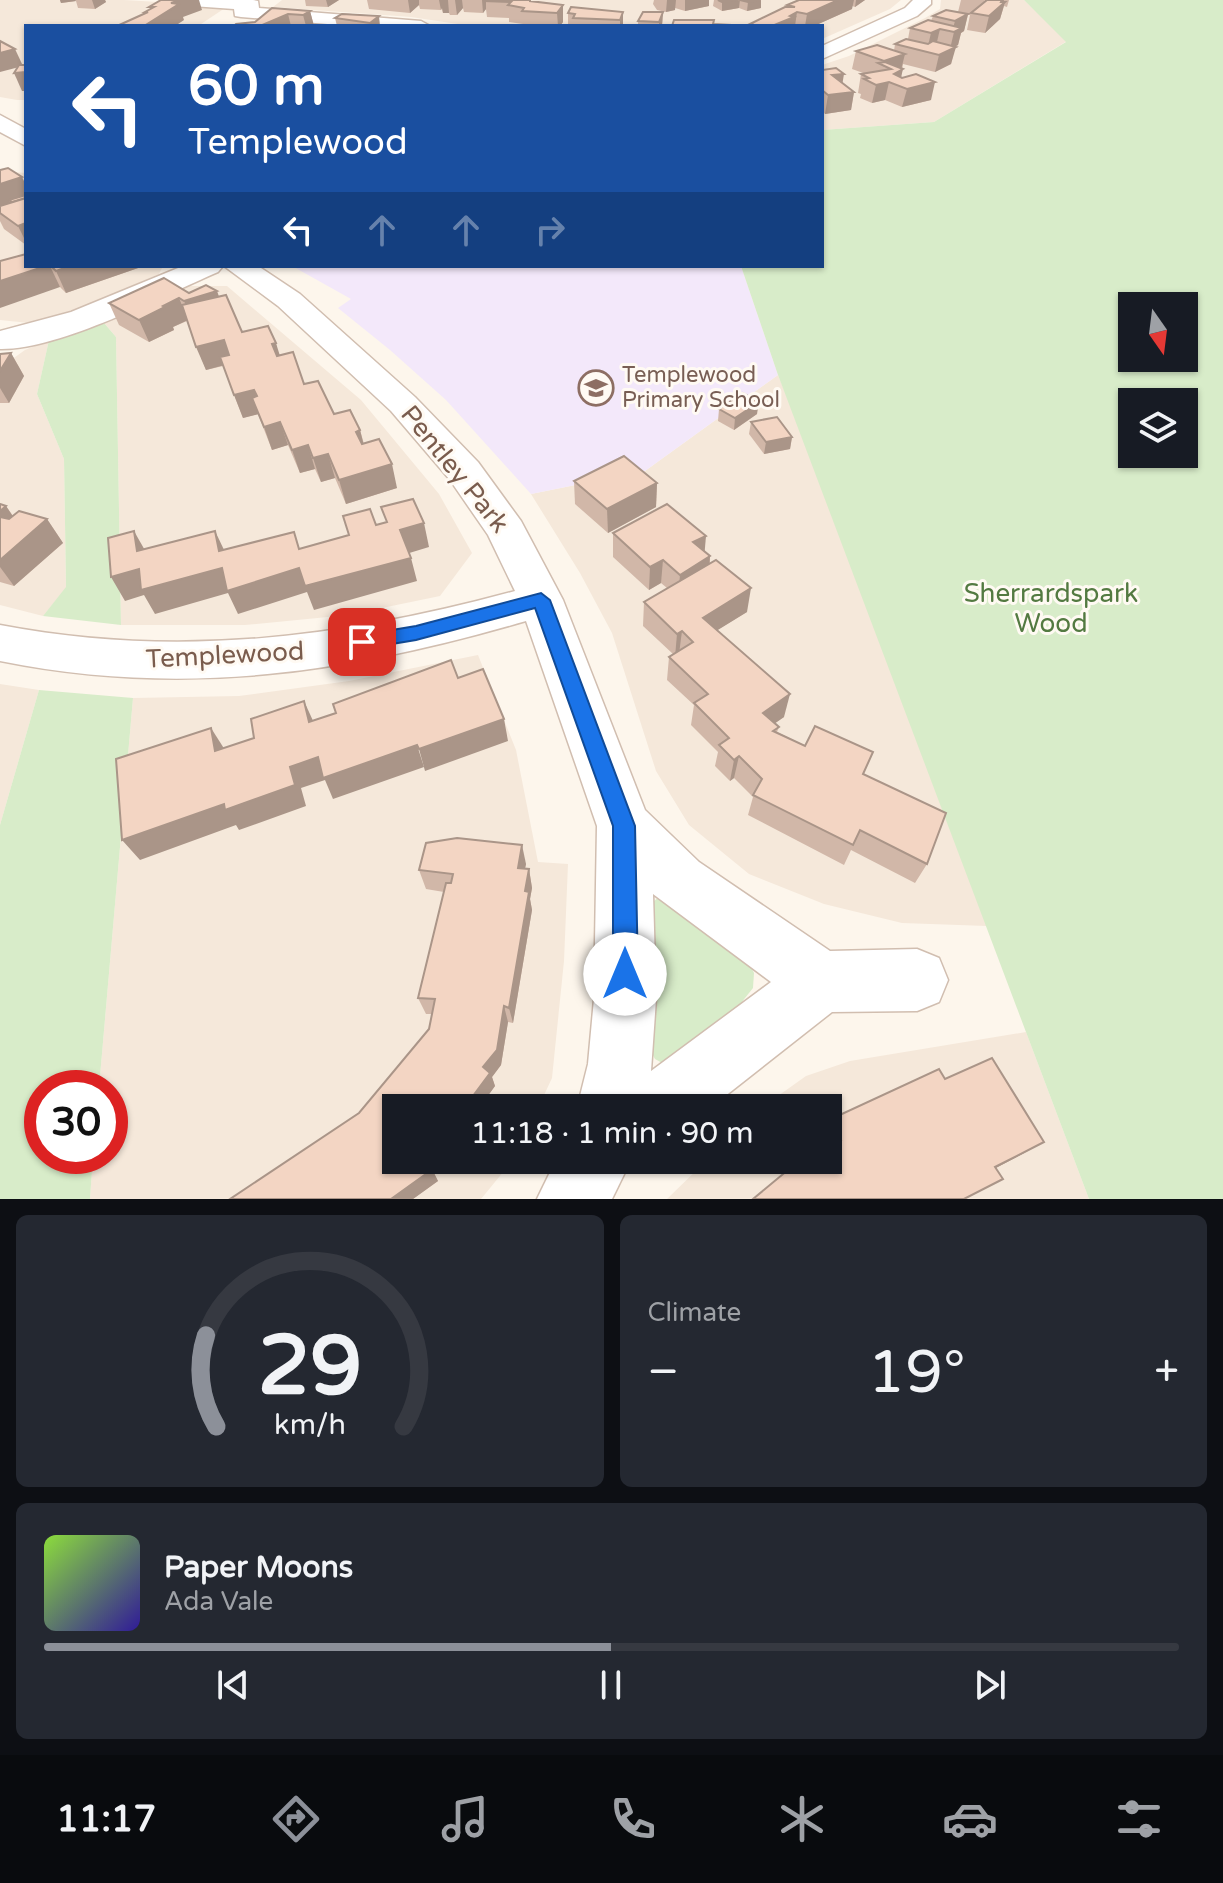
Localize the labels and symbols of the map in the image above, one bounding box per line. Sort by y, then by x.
north arrow [1118,292,1198,372]
place label: Templewood Primary School [622,362,780,413]
school or university icon: Templewood Primary School [577,369,615,407]
street label: Pentley Park [394,399,516,539]
park label: Sherrardspark Wood [964,578,1138,639]
pin [328,608,396,676]
street label: Templewood [145,635,305,675]
position arrow [583,932,667,1016]
speed limit sign: 30 [24,1070,128,1174]

